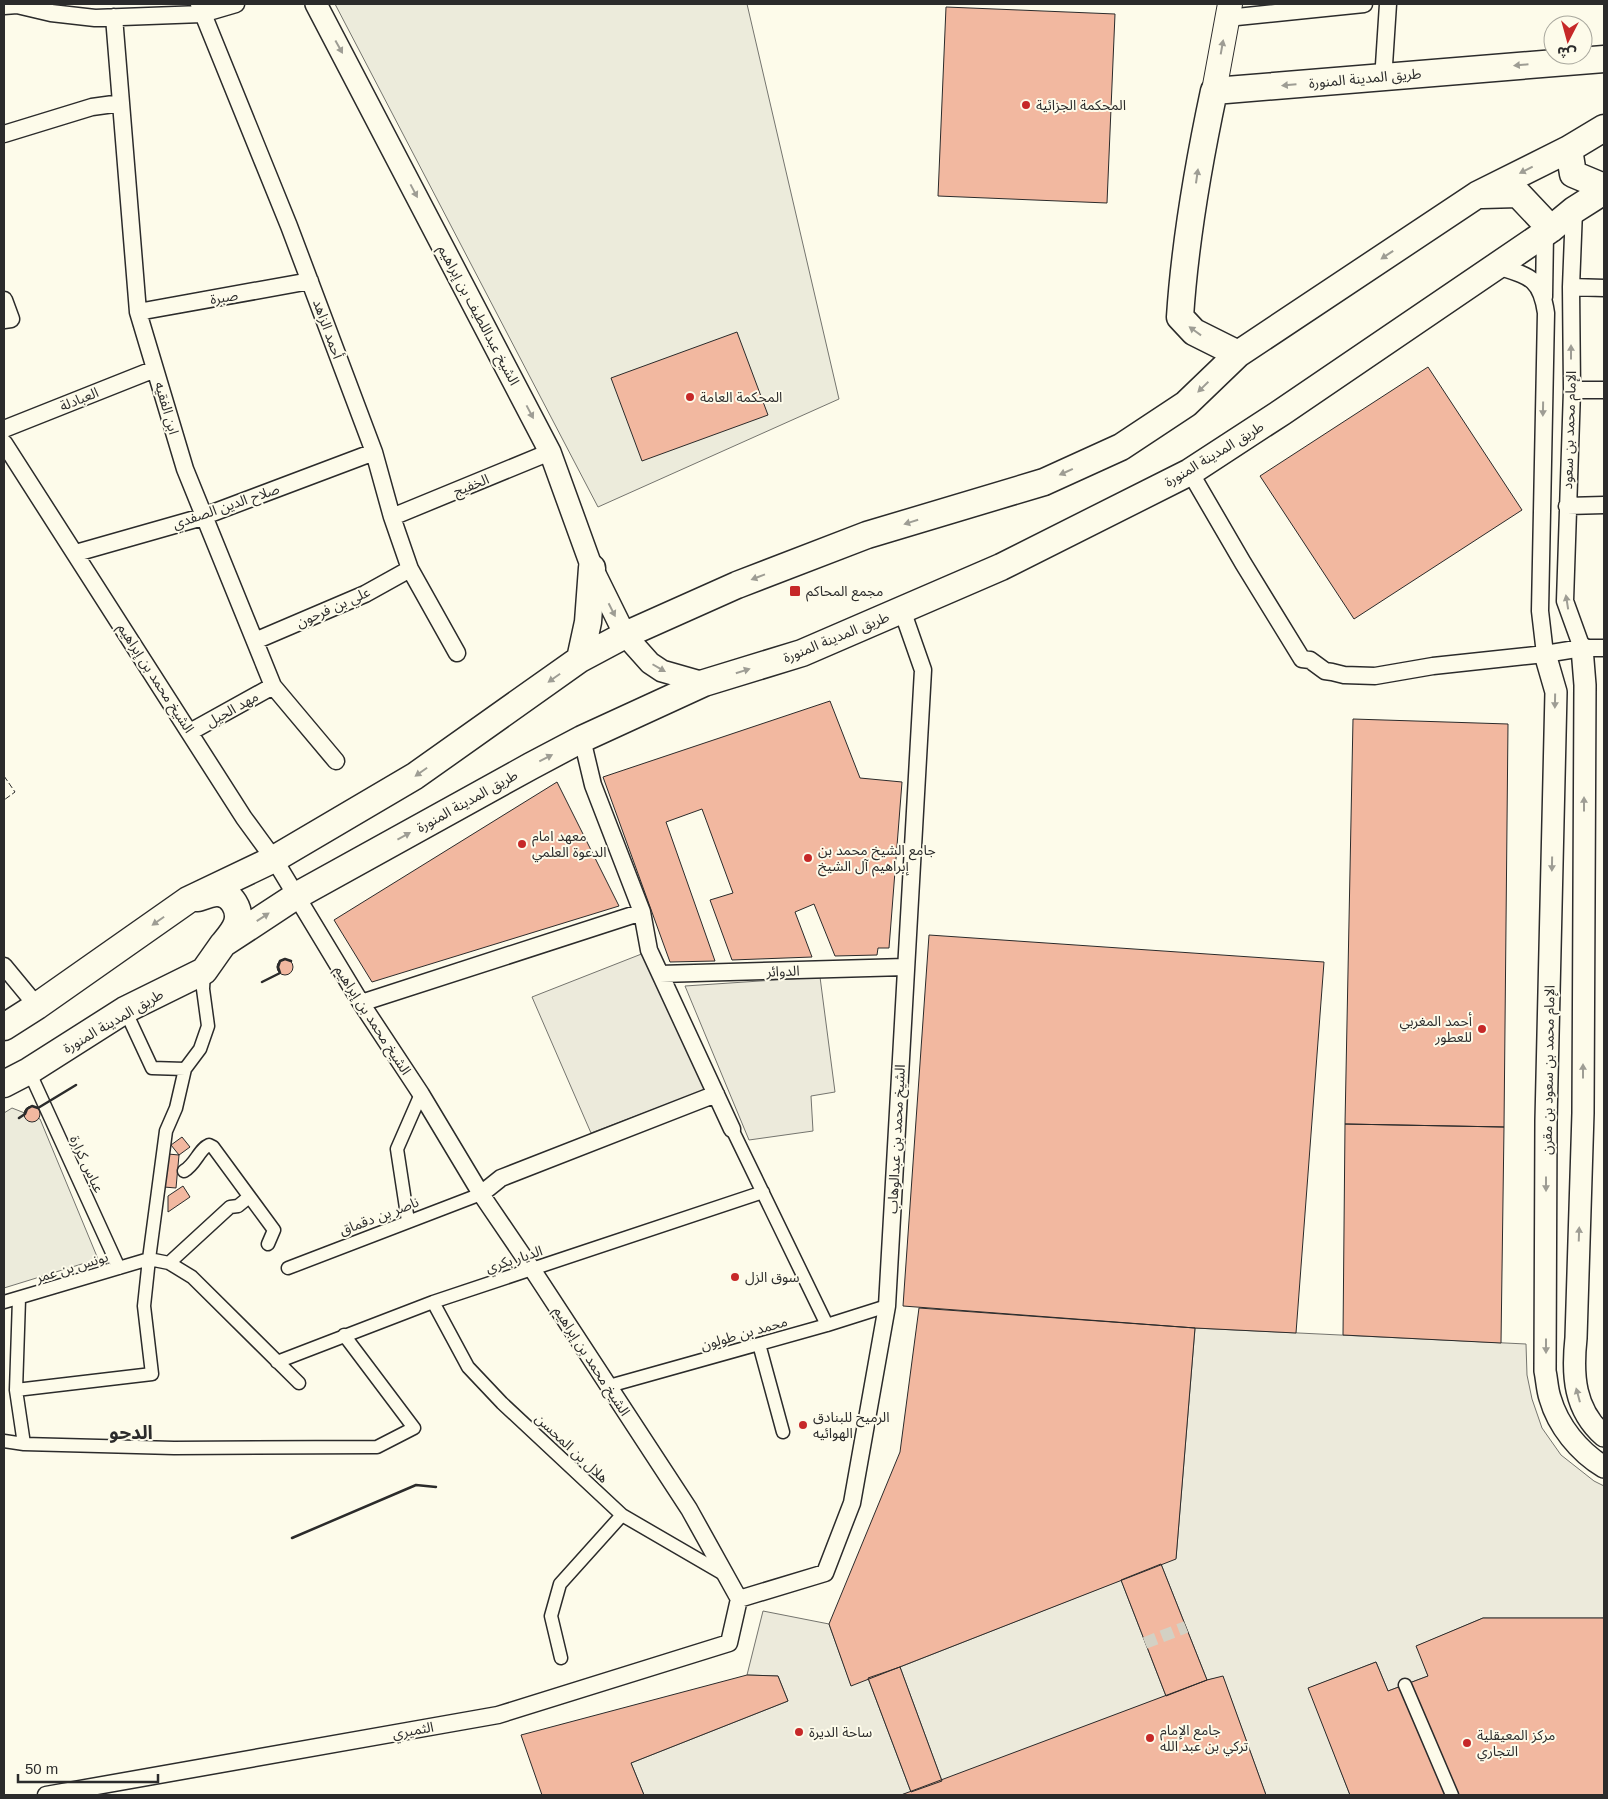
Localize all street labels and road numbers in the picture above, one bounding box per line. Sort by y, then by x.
street label: طريق المدينة المنورة [1308,65,1422,93]
street label: الشيخ عبداللطيف بن إبراهيم [433,242,523,389]
street label: صبرة [209,287,240,308]
street label: أحمد الزاهد [309,297,347,362]
street label: الإمام محمد بن سعود [1559,370,1582,490]
street label: ابن الفقيه [151,380,182,436]
street label: العبادلة [57,384,101,414]
street label: طريق المدينة المنورة [1161,418,1268,492]
street label: الخفيج [451,471,492,502]
street label: صلاح الدين الصفدي [171,480,283,535]
street label: علي بن فرحون [294,584,374,633]
street label: طريق المدينة المنورة [781,608,892,667]
street label: الشيخ محمد بن إبراهيم [112,620,197,737]
street label: مهد الحيل [203,688,261,731]
street label: طريق المدينة المنورة [414,767,521,837]
street label: الشيخ محمد بن إبراهيم [329,962,414,1079]
street label: الدوائر [765,962,800,981]
street label: الإمام محمد بن سعود بن مقرن [1539,985,1560,1155]
street label: طريق المدينة المنورة [60,986,167,1058]
street label: الشيخ محمد بن عبدالوهاب [884,1064,911,1214]
street label: عباس كرارة [66,1133,107,1196]
street label: ناصر بن دقماق [337,1193,422,1239]
street label: الديار بكري [484,1242,545,1279]
street label: يونس بن عمر [33,1248,110,1287]
street label: الشيخ محمد بن إبراهيم [548,1303,633,1420]
street label: محمد بن طولون [699,1313,789,1354]
street label: هلال بن المحسن [531,1410,612,1487]
street label: الثميري [391,1719,435,1745]

